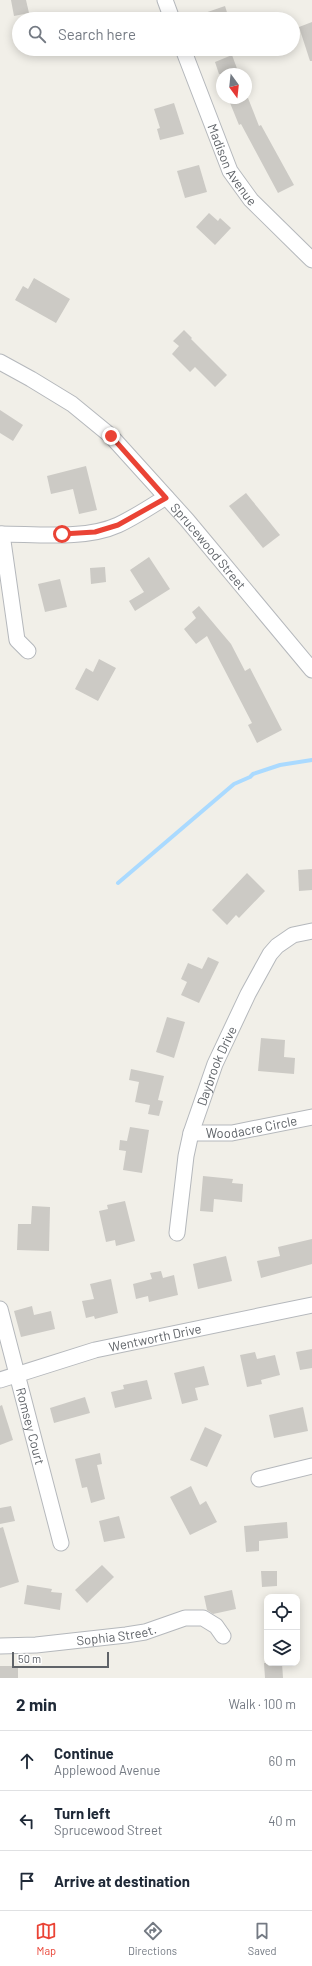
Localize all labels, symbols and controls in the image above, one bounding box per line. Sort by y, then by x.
search box [12,12,300,56]
icon: search [26,23,48,45]
text: Search here [58,25,136,43]
north arrow [216,68,252,104]
street label: Madison Avenue [205,121,260,209]
route end [102,427,120,445]
street label: Sprucewood Street [167,500,250,593]
route start [53,525,71,543]
street label: Daybrook Drive [193,1023,240,1108]
street label: Woodacre Circle [206,1112,299,1141]
street label: Wentworth Drive [107,1320,203,1355]
street label: Romsey Court [13,1386,48,1466]
map controls [264,1594,300,1666]
button: locate [264,1594,300,1630]
street label: Sophia Street. [76,1621,158,1648]
button: layers [264,1630,300,1666]
scale bar [12,1650,109,1669]
text: 50 m [18,1652,41,1665]
text: 2 min [16,1694,57,1714]
text: Walk · 100 m [229,1696,296,1712]
text: Continue [54,1744,114,1762]
icon: ahead [16,1750,38,1772]
text: 60 m [269,1753,296,1769]
text: Applewood Avenue [54,1762,160,1778]
text: Turn left [54,1804,110,1822]
icon: left [16,1810,38,1832]
text: 40 m [268,1813,296,1829]
text: Sprucewood Street [54,1822,162,1838]
icon: arrive [16,1870,38,1892]
text: Arrive at destination [54,1872,190,1890]
tab: Map [35,1920,57,1957]
tab: Directions [128,1920,177,1957]
tab: Saved [248,1920,277,1957]

